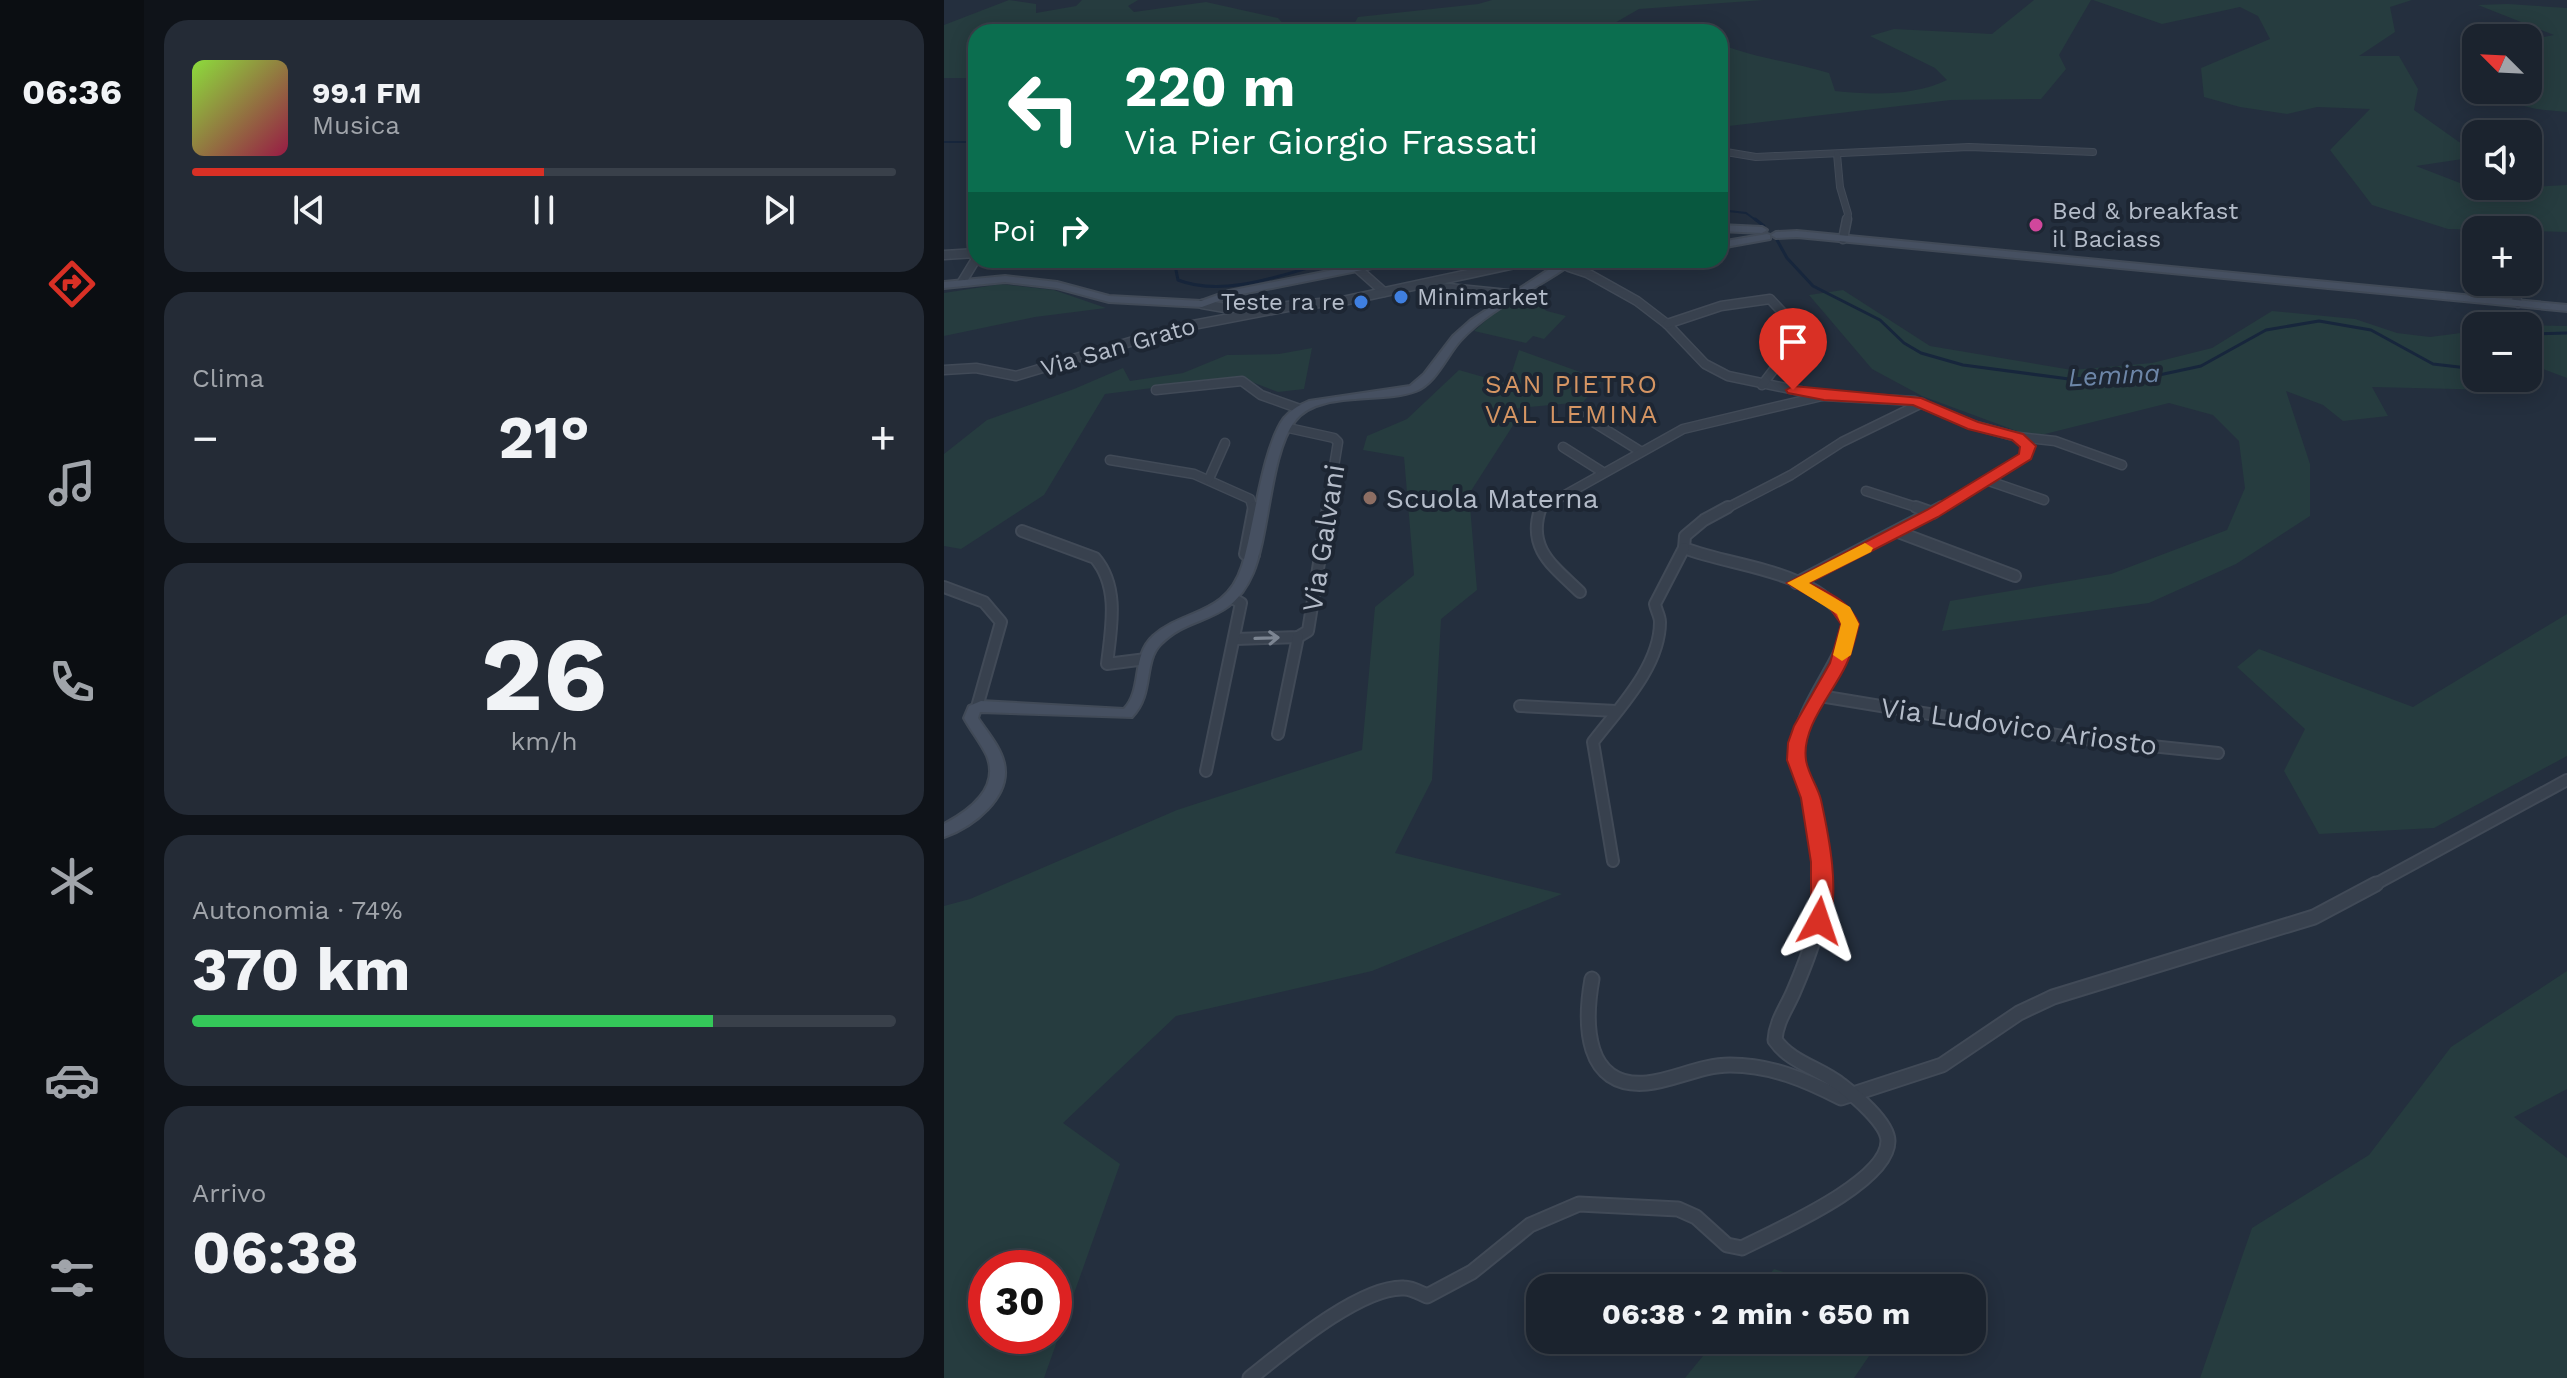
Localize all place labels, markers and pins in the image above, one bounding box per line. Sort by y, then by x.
place label: Bed & breakfast il Baciass [2052,197,2238,253]
marker: Bed & breakfast il Baciass [2027,216,2045,234]
place label: Minimarket [1417,283,1548,311]
place label: Teste ra re [1221,288,1345,316]
marker: Minimarket [1392,288,1410,306]
marker: Teste ra re [1352,293,1370,311]
pin [1759,308,1827,390]
place label: Scuola Materna [1386,482,1599,515]
marker: Scuola Materna [1361,489,1379,507]

